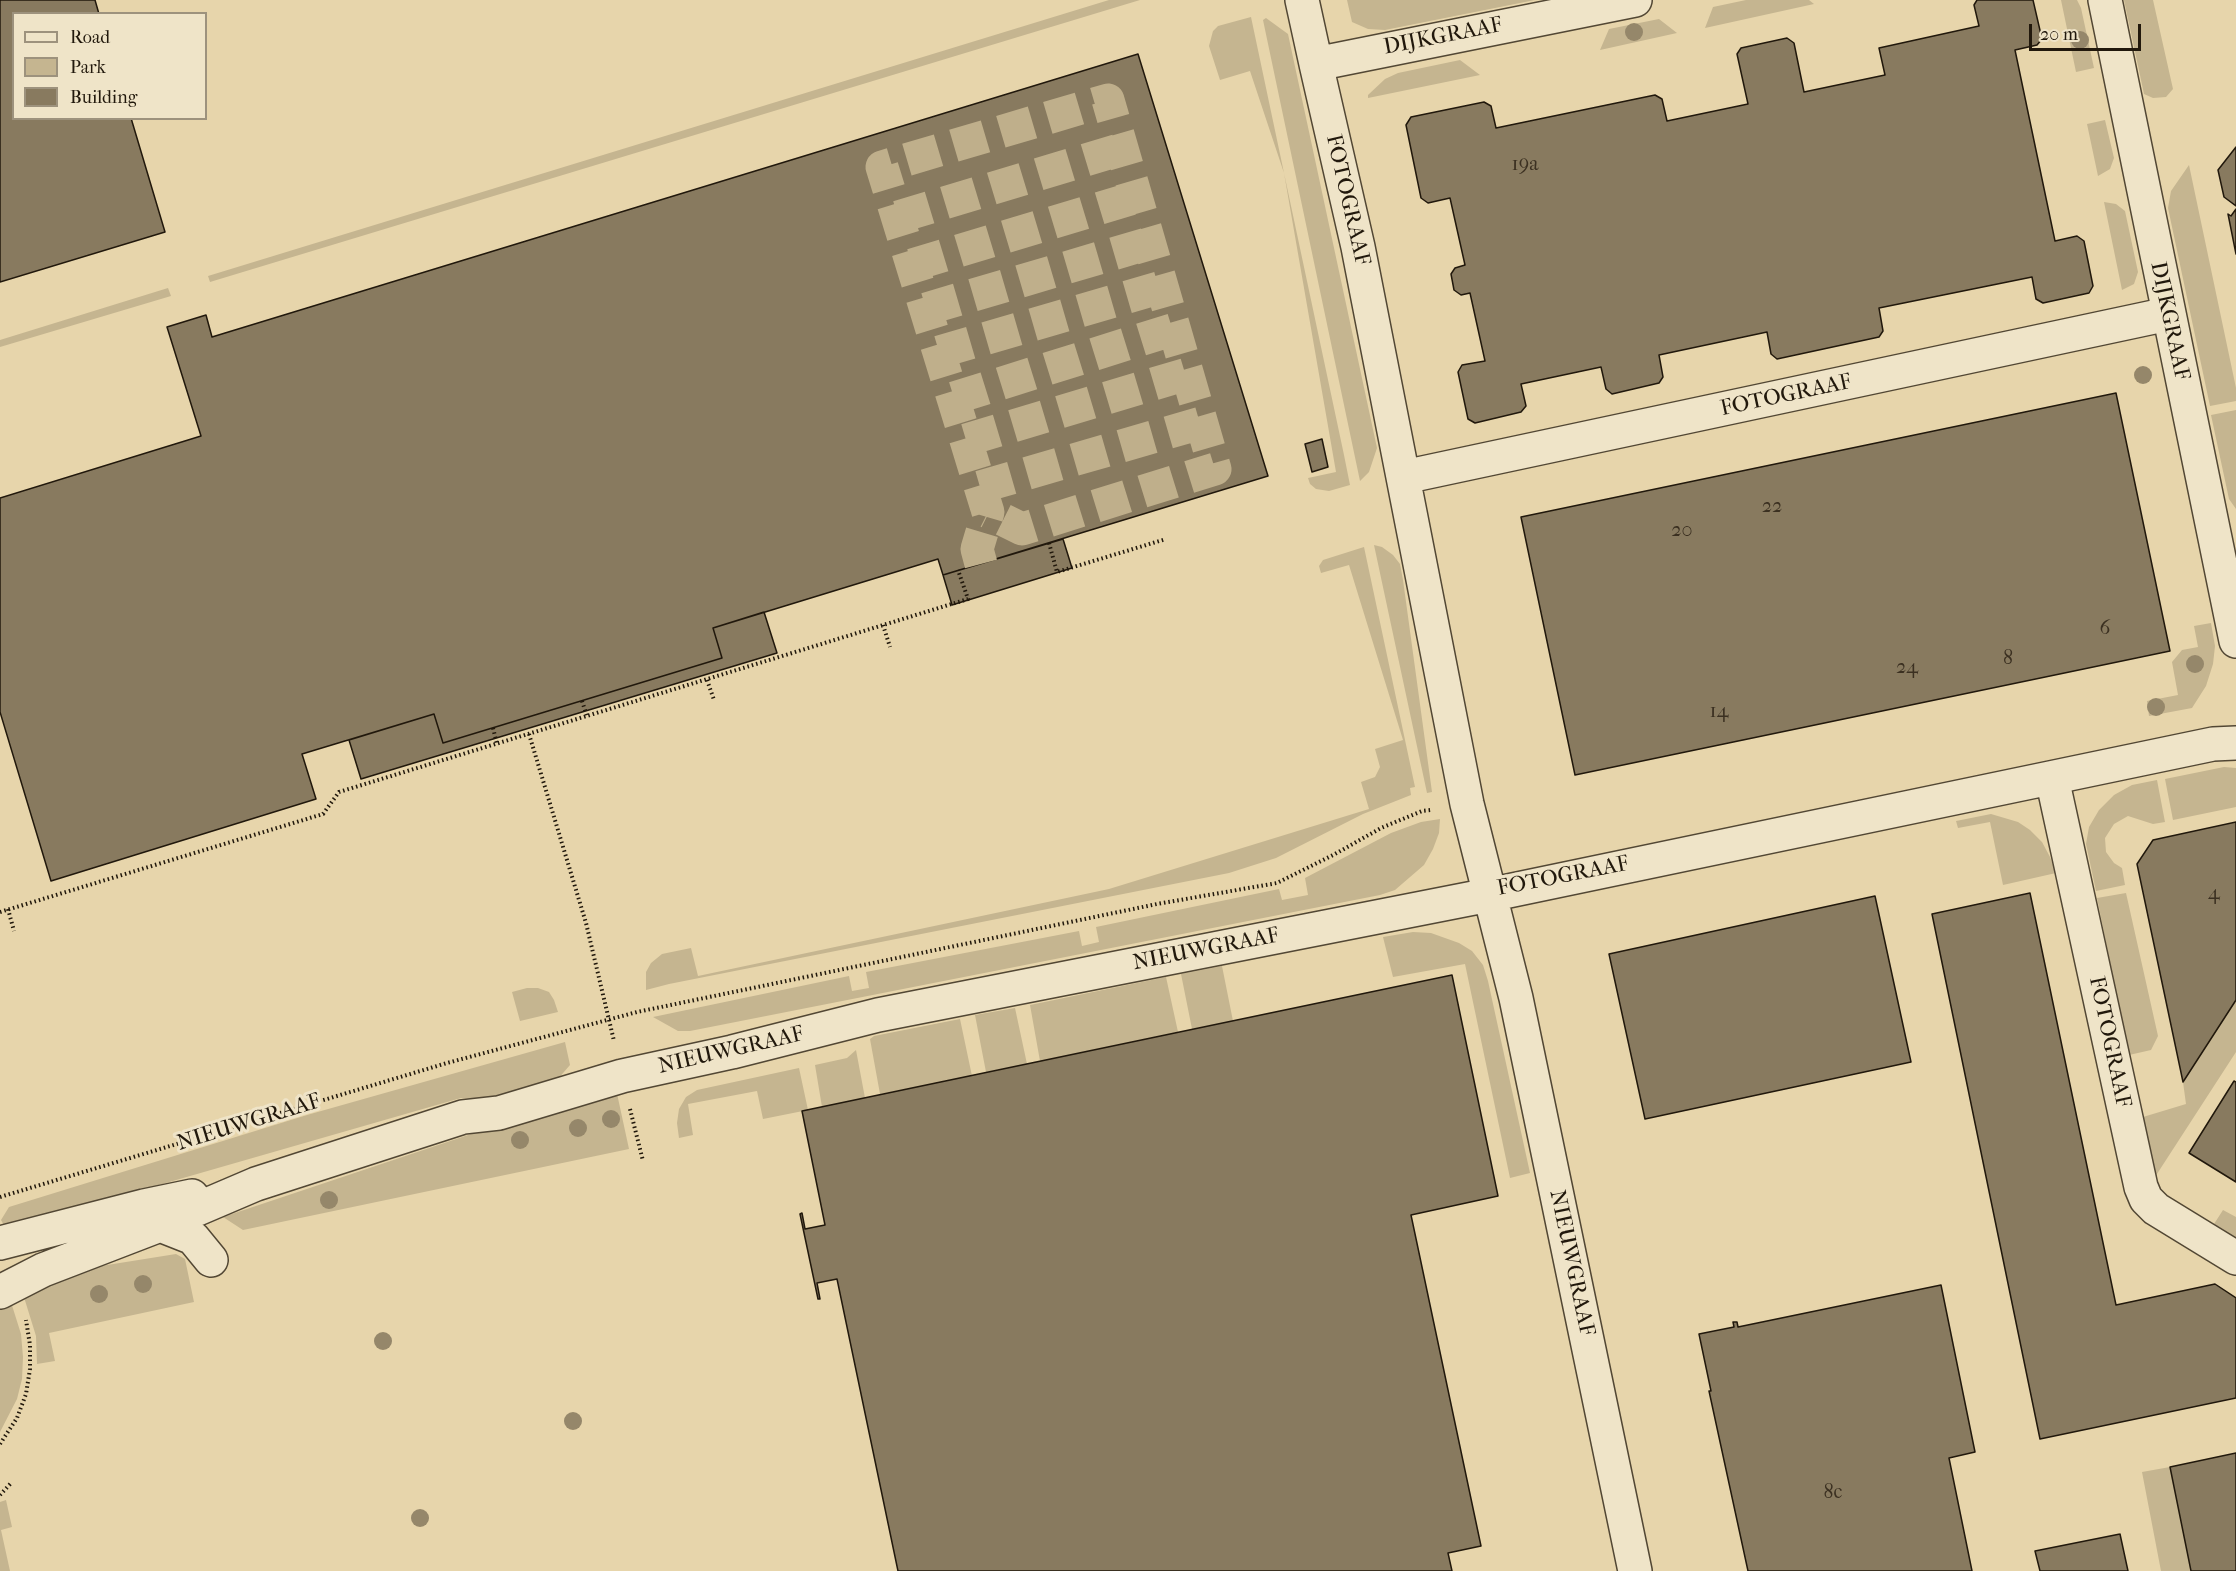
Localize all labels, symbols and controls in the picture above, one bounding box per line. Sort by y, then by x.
legend [12,12,207,120]
scale bar [2032,12,2144,50]
street label: DIJKGRAAF [1381,13,1505,61]
text: 20 m [2040,24,2078,45]
text: Road [70,27,110,48]
text: Park [70,57,106,78]
text: Building [70,87,137,108]
street label: FOTOGRAAF [1319,132,1375,268]
house number: 19a [1512,153,1538,177]
street label: DIJKGRAAF [2144,259,2194,383]
street label: FOTOGRAAF [1718,369,1854,423]
house number: 22 [1762,495,1782,519]
house number: 20 [1671,519,1693,543]
house number: 6 [2100,617,2110,641]
house number: 8 [2003,647,2013,671]
house number: 24 [1896,656,1918,680]
house number: 14 [1710,700,1728,724]
street label: FOTOGRAAF [1495,851,1631,903]
house number: 4 [2208,882,2220,906]
street label: NIEUWGRAAF [1131,923,1281,977]
street label: FOTOGRAAF [2082,974,2136,1110]
street label: NIEUWGRAAF [656,1021,806,1081]
street label: NIEUWGRAAF [174,1089,324,1157]
street label: NIEUWGRAAF [1543,1188,1599,1338]
house number: 8c [1824,1481,1842,1505]

